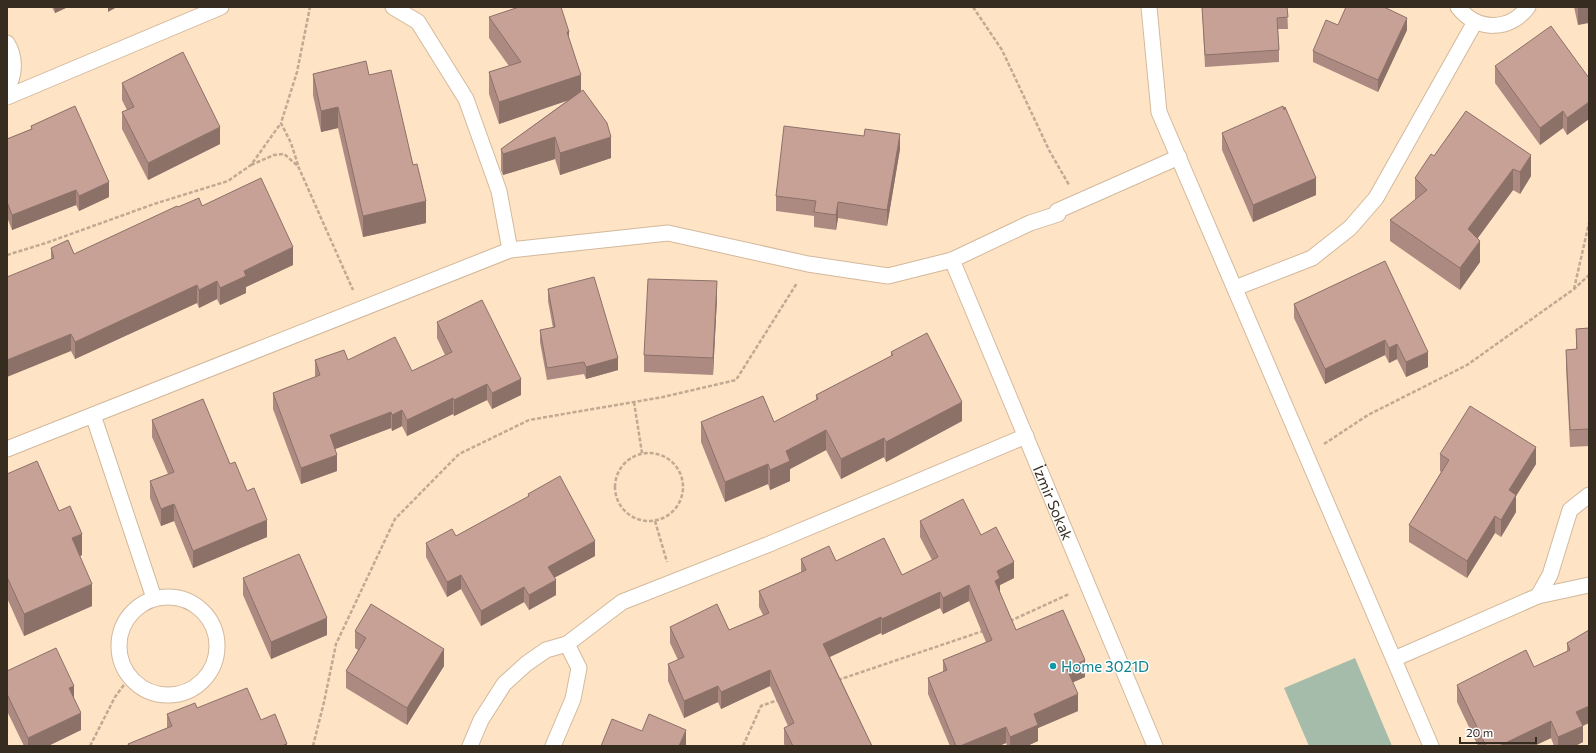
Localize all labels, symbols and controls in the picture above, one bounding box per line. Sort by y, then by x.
street label: İzmir Sokak [1030,463,1077,543]
place label: Home 3021D [1061,657,1149,675]
marker: Home 3021D [1048,661,1058,671]
scale bar [1460,719,1536,745]
text: 20 m [1466,725,1493,739]

